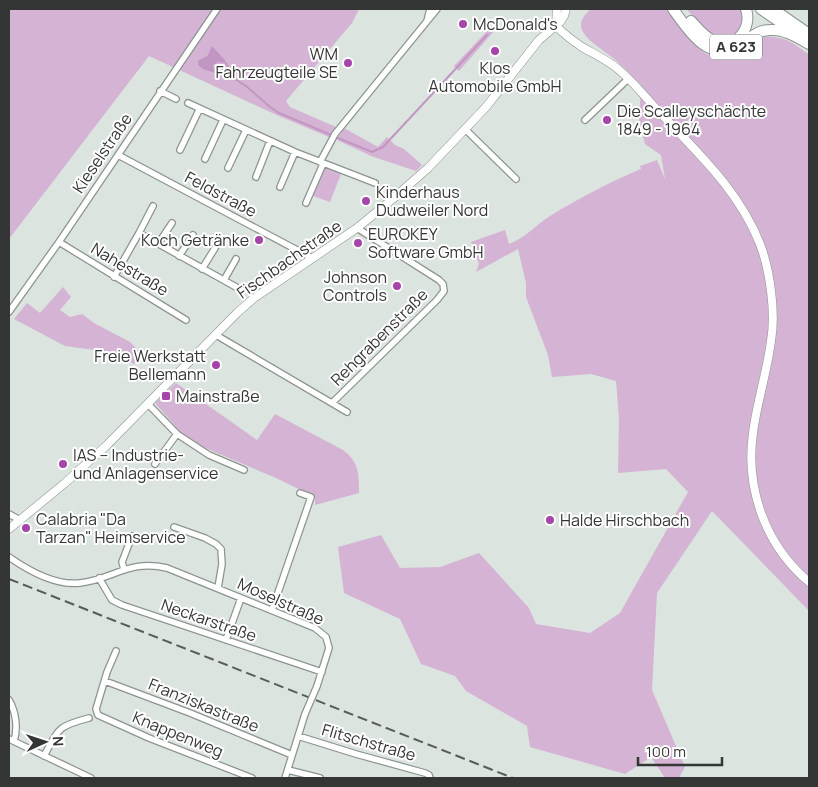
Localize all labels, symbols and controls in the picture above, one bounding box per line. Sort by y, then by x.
place label: McDonald's [473,13,558,35]
marker: McDonald's [457,18,469,30]
road number: A 623 [710,34,762,60]
place label: WM Fahrzeugteile SE [215,43,338,83]
marker: Klos Automobile GmbH [489,45,501,57]
marker: WM Fahrzeugteile SE [342,57,354,69]
place label: Klos Automobile GmbH [429,57,561,97]
place label: Die Scalleyschächte 1849 - 1964 [617,100,766,140]
street label: Kieselstraße [67,109,137,197]
marker: Die Scalleyschächte 1849 - 1964 [601,114,613,126]
street label: Feldstraße [181,166,261,222]
place label: Kinderhaus Dudweiler Nord [376,181,488,221]
marker: Kinderhaus Dudweiler Nord [360,195,372,207]
street label: Fischbachstraße [232,215,346,303]
place label: EUROKEY Software GmbH [368,223,484,263]
place label: Koch Getränke [141,229,249,251]
marker: Koch Getränke [253,234,265,246]
street label: Nahestraße [87,237,173,301]
marker: EUROKEY Software GmbH [352,237,364,249]
place label: Johnson Controls [323,266,387,306]
marker: Johnson Controls [391,280,403,292]
street label: Rehgrabenstraße [326,284,432,390]
place label: Freie Werkstatt Bellemann [94,345,206,385]
marker: Freie Werkstatt Bellemann [210,359,222,371]
place label: Mainstraße [176,385,260,407]
marker: Mainstraße [160,390,172,402]
place label: IAS – Industrie- und Anlagenservice [73,444,218,484]
marker: IAS – Industrie- und Anlagenservice [57,458,69,470]
place label: Calabria "Da Tarzan" Heimservice [36,508,186,548]
place label: Halde Hirschbach [560,509,689,531]
marker: Halde Hirschbach [544,514,556,526]
marker: Calabria "Da Tarzan" Heimservice [20,522,32,534]
street label: Moselstraße [234,572,328,630]
street label: Neckarstraße [158,593,260,647]
street label: Franziskastraße [145,673,263,737]
street label: Knappenweg [129,706,227,762]
north arrow [20,717,70,767]
street label: Flitschstraße [319,718,419,766]
scale bar [638,734,722,766]
text: N [49,736,68,747]
text: 100 m [646,741,686,762]

